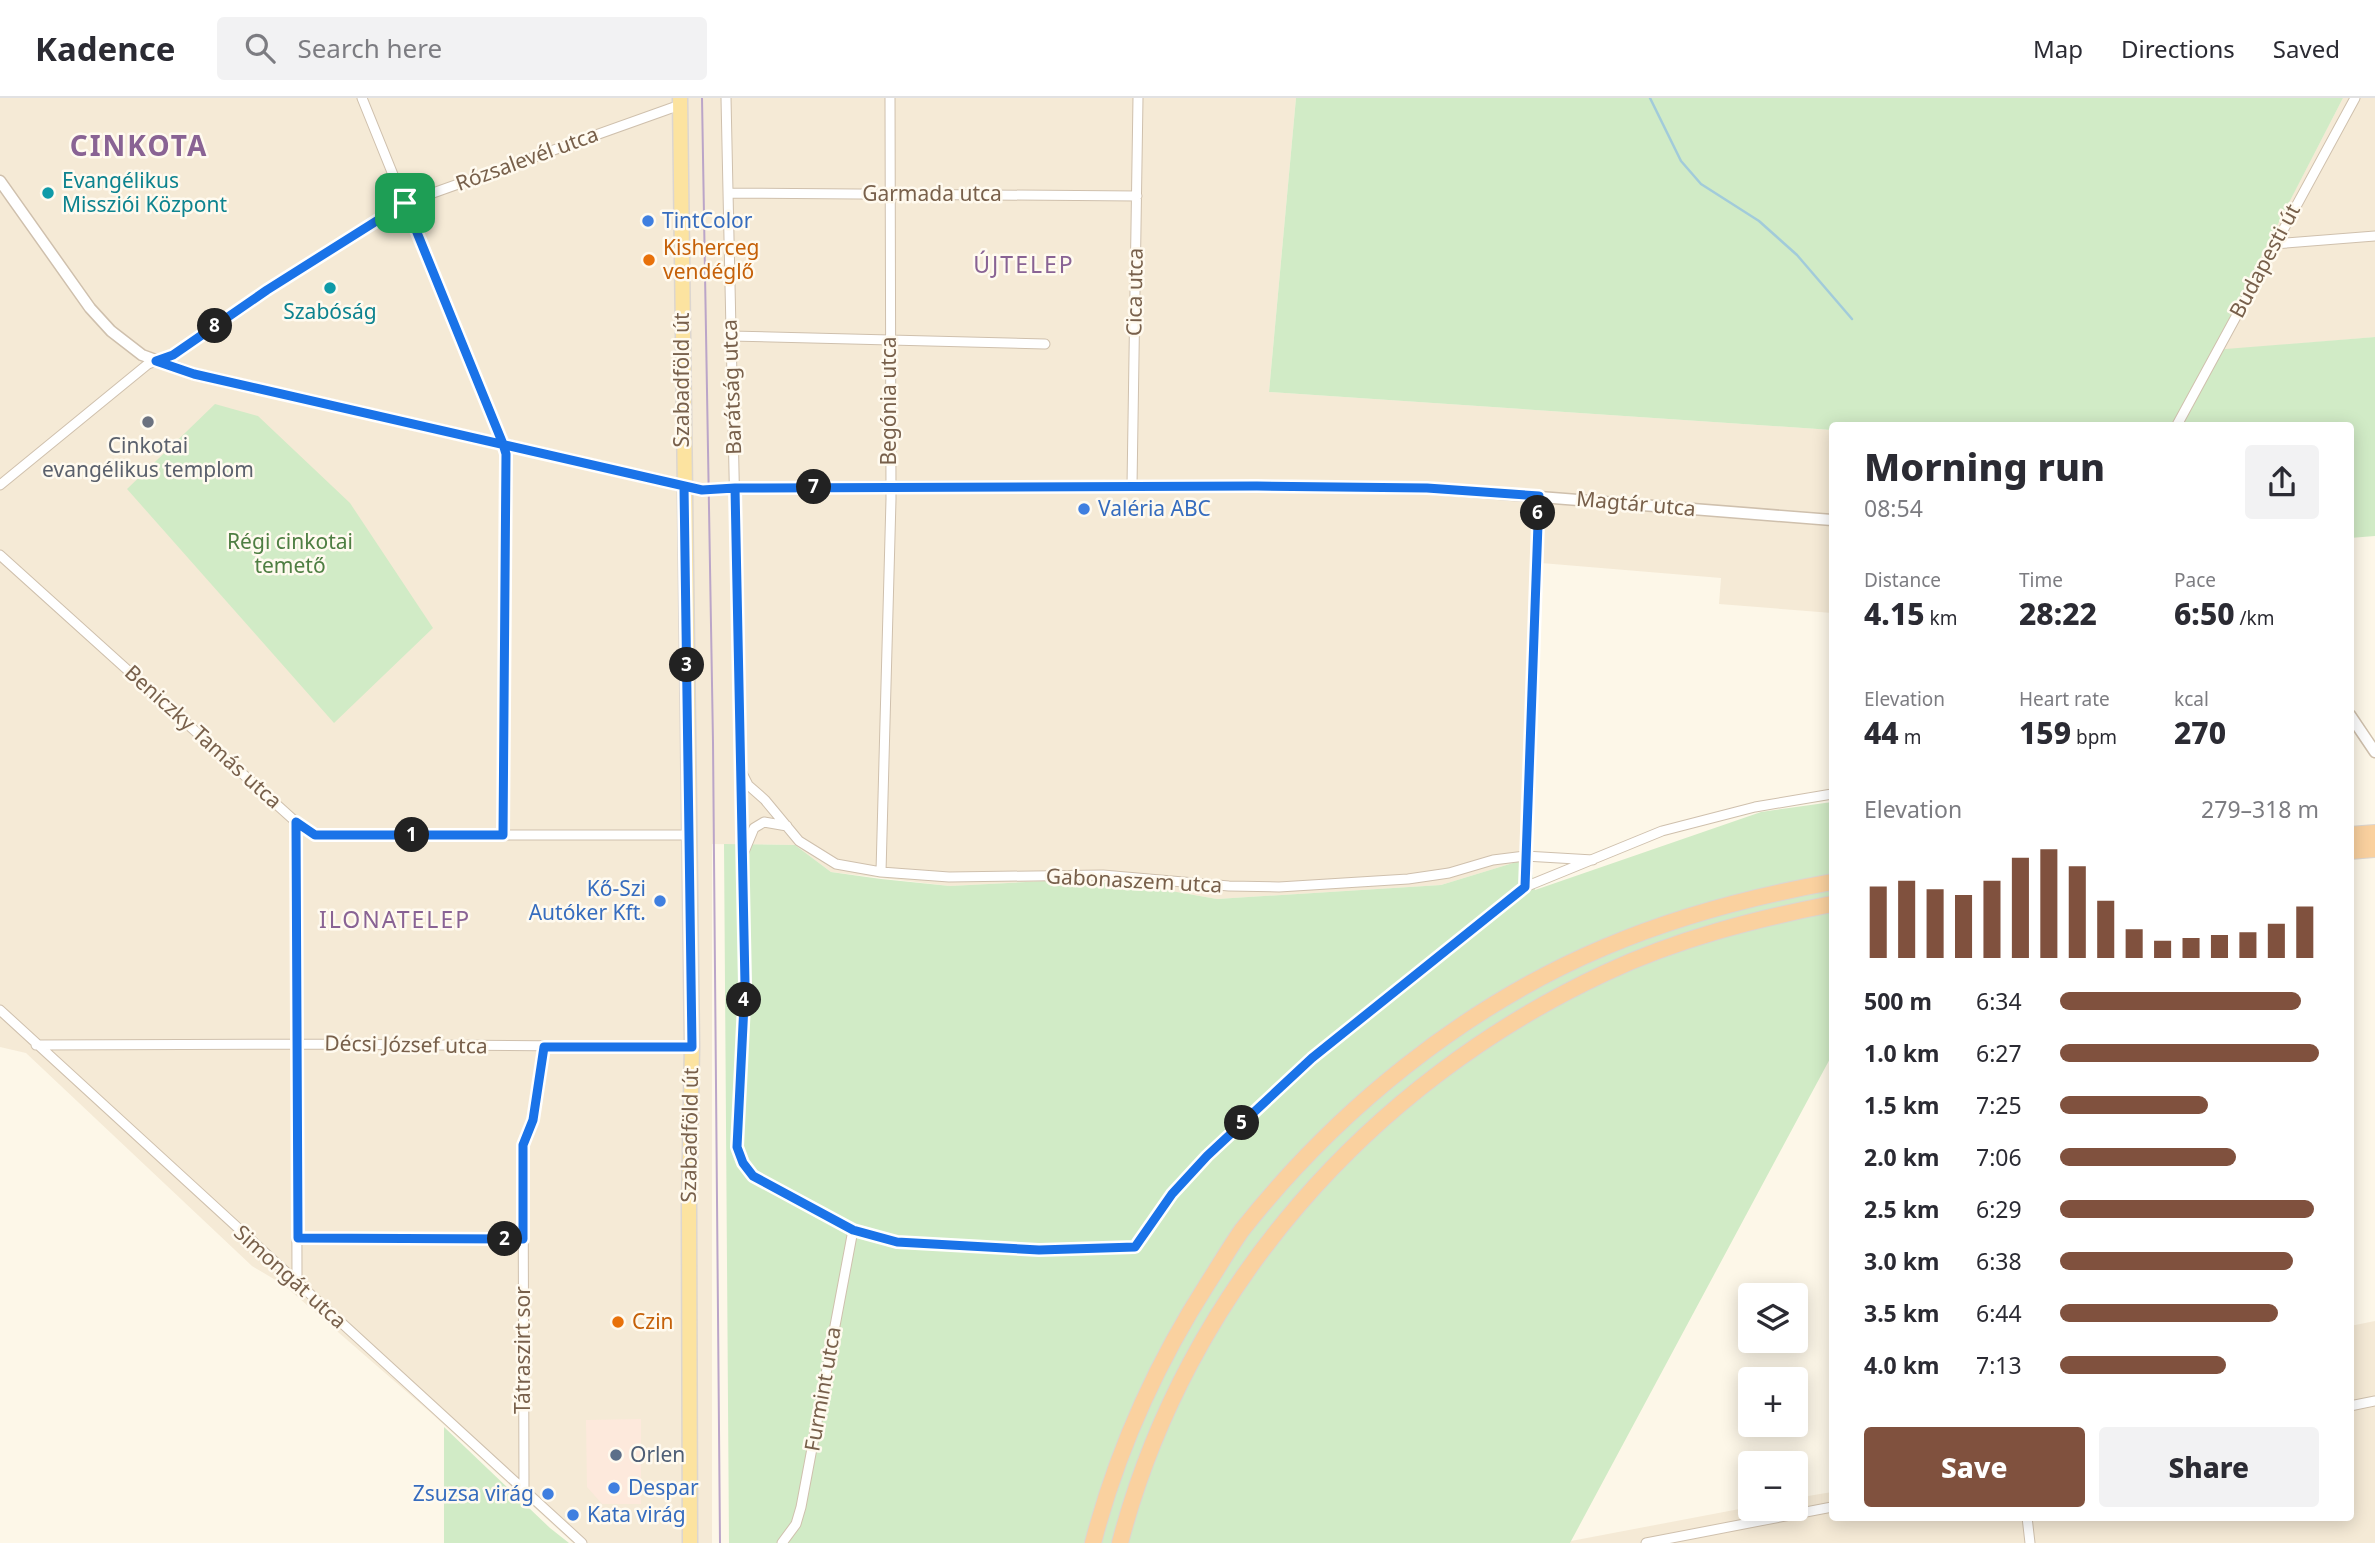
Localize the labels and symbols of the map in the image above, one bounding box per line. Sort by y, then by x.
street label: Rózsalevél utca [451,119,602,197]
district label: CINKOTA [70,126,208,164]
place label: Evangélikus Missziói Központ [62,166,227,218]
pin [375,173,435,233]
street label: Garmada utca [862,179,1002,207]
marker: Evangélikus Missziói Központ [40,185,56,201]
street label: Budapesti út [2222,198,2306,322]
place label: TintColor [662,206,753,234]
marker: TintColor [640,213,656,229]
place label: Kisherceg vendéglő [663,233,759,285]
district label: ÚJTELEP [973,248,1075,280]
street label: Cica utca [1119,248,1149,336]
marker: Kisherceg vendéglő [641,252,657,268]
marker: Szabóság [322,280,338,296]
place label: Szabóság [283,297,377,325]
pin: 8 [198,308,232,344]
street label: Szabadföld út [667,312,695,448]
street label: Barátság utca [715,319,747,455]
street label: Begónia utca [874,336,902,466]
marker: Cinkotai evangélikus templom [140,414,156,430]
place label: Cinkotai evangélikus templom [42,431,254,483]
pin: 7 [796,470,832,504]
street label: Magtár utca [1575,484,1697,522]
place label: Valéria ABC [1098,494,1211,522]
pin: 6 [1520,496,1556,530]
marker: Valéria ABC [1076,501,1092,517]
park label: Régi cinkotai temető [227,527,353,579]
pin: 3 [670,648,704,682]
street label: Beniczky Tamás utca [119,658,288,814]
pin: 1 [394,818,430,852]
street label: Gabonaszem utca [1045,861,1223,899]
place label: Kő-Szi Autóker Kft. [529,874,646,926]
marker: Kő-Szi Autóker Kft. [652,893,668,909]
district label: ILONATELEP [319,903,471,935]
pin: 4 [726,982,762,1018]
street label: Décsi József utca [324,1029,488,1059]
street label: Szabadföld út [674,1067,704,1203]
pin: 5 [1224,1105,1260,1140]
street label: Simongát utca [228,1218,353,1334]
pin: 2 [488,1222,522,1256]
street label: Tátraszirt sor [508,1286,536,1414]
place label: Czin [632,1307,674,1335]
marker: Czin [610,1314,626,1330]
street label: Furmint utca [797,1324,847,1453]
place label: Orlen [630,1440,685,1468]
marker: Orlen [608,1447,624,1463]
place label: Despar [628,1473,699,1501]
place label: Zsuzsa virág [413,1479,534,1507]
marker: Despar [606,1480,622,1496]
marker: Zsuzsa virág [540,1486,556,1502]
place label: Kata virág [587,1500,686,1528]
marker: Kata virág [565,1507,581,1523]

